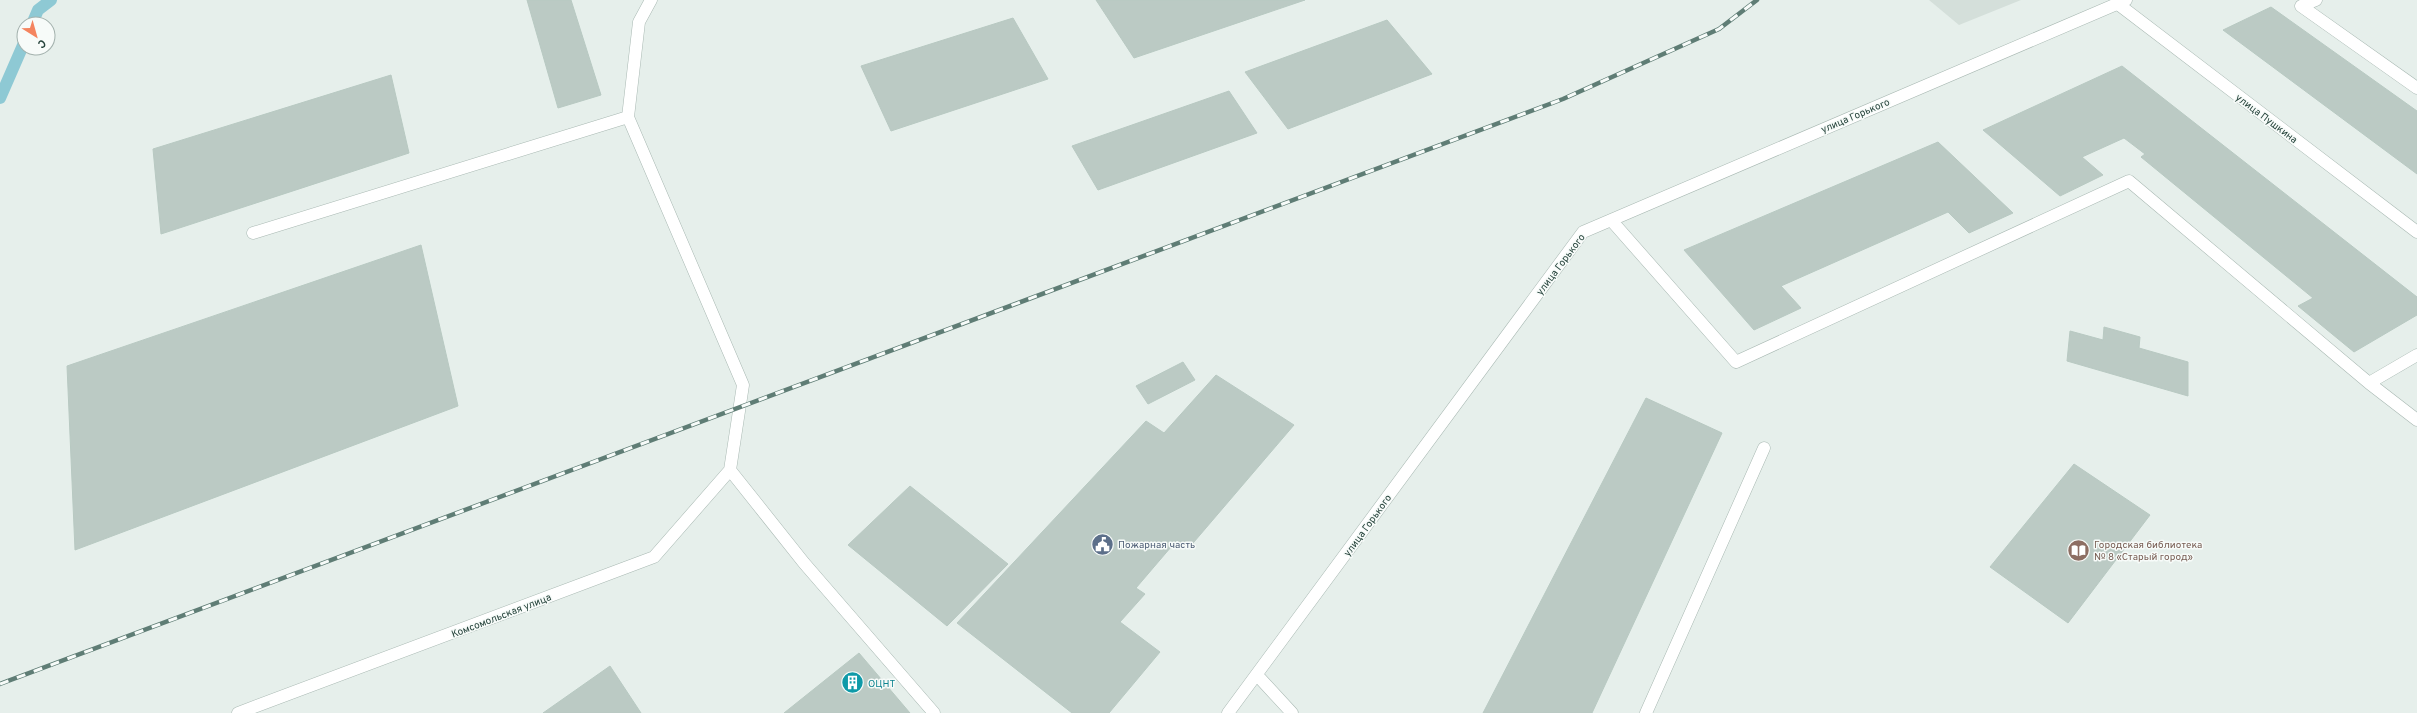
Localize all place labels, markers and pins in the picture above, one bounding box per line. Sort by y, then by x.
public building icon: Пожарная часть [1089,531,1115,557]
library icon: Городская библиотека № 8 «Старый город» [2066,537,2092,563]
place label: Пожарная часть [1118,539,1195,552]
place label: Городская библиотека № 8 «Старый город» [2094,539,2202,564]
building icon: ОЦНТ [840,670,866,696]
place label: ОЦНТ [868,678,895,691]

